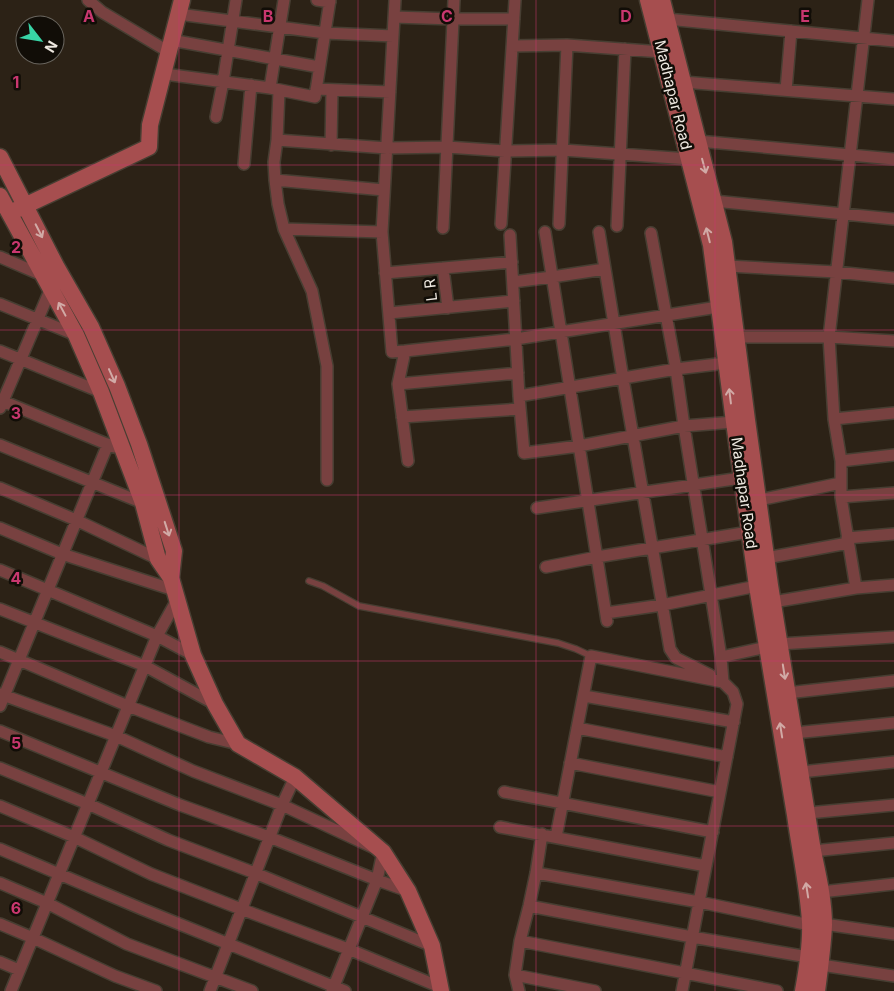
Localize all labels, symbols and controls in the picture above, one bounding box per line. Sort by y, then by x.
text: A [83,6,95,26]
text: B [263,6,273,26]
text: C [441,6,453,26]
text: D [620,6,632,26]
text: E [800,6,810,26]
north arrow [15,15,65,65]
text: N [42,38,62,56]
street label: Madhapar Road [651,38,696,152]
text: 1 [13,72,19,92]
one-way arrow [700,158,709,174]
one-way arrow [34,224,44,239]
one-way arrow [703,228,713,244]
text: 2 [11,237,21,257]
street label: L R [420,277,441,302]
one-way arrow [57,302,66,317]
one-way arrow [108,368,118,383]
one-way arrow [725,389,735,405]
text: 3 [11,403,21,423]
street label: Madhapar Road [727,436,762,550]
one-way arrow [162,521,172,537]
text: 4 [11,568,22,588]
one-way arrow [779,663,789,679]
one-way arrow [776,722,786,738]
text: 5 [11,733,21,753]
one-way arrow [802,883,812,899]
text: 6 [11,898,21,918]

